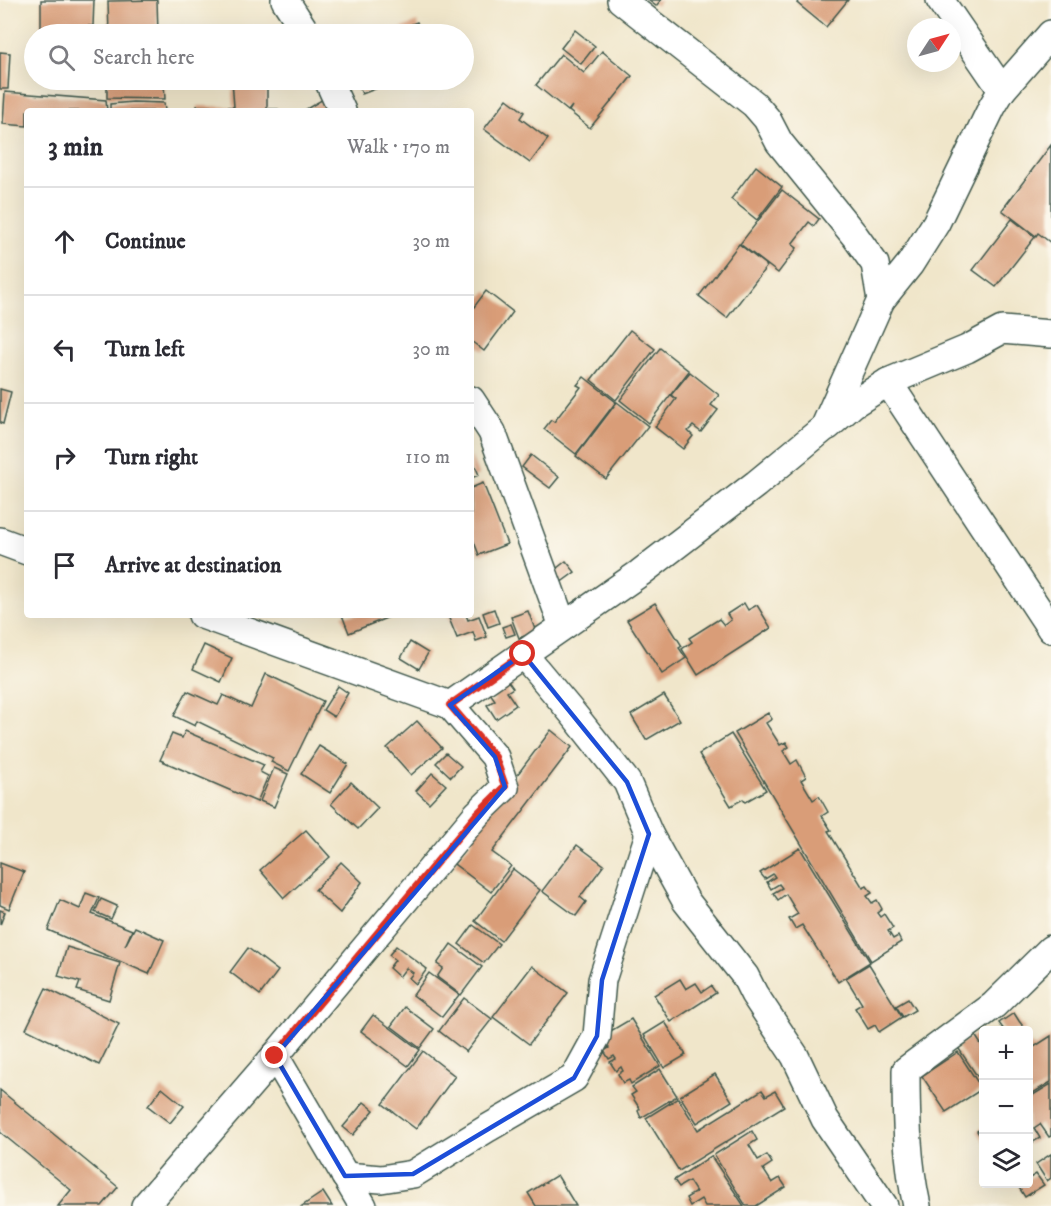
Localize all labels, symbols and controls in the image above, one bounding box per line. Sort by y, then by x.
north arrow [907,18,961,72]
search box [24,24,474,90]
icon: search [45,41,78,74]
text: Search here [93,44,195,71]
text: 3 min [48,131,103,164]
text: Walk · 170 m [347,135,450,160]
icon: ahead [48,225,81,258]
text: Continue [105,228,186,255]
text: 30 m [412,229,450,254]
icon: left [48,333,81,366]
text: Turn left [105,336,185,363]
text: 30 m [412,337,450,362]
icon: right [48,441,81,474]
text: Turn right [105,444,198,471]
text: 110 m [405,445,450,470]
icon: arrive [48,549,81,582]
text: Arrive at destination [105,552,282,579]
route start [509,640,535,666]
map controls [979,1026,1033,1188]
button: + [979,1026,1033,1080]
route end [261,1042,287,1068]
button: − [979,1080,1033,1134]
button: layers [979,1134,1033,1188]

